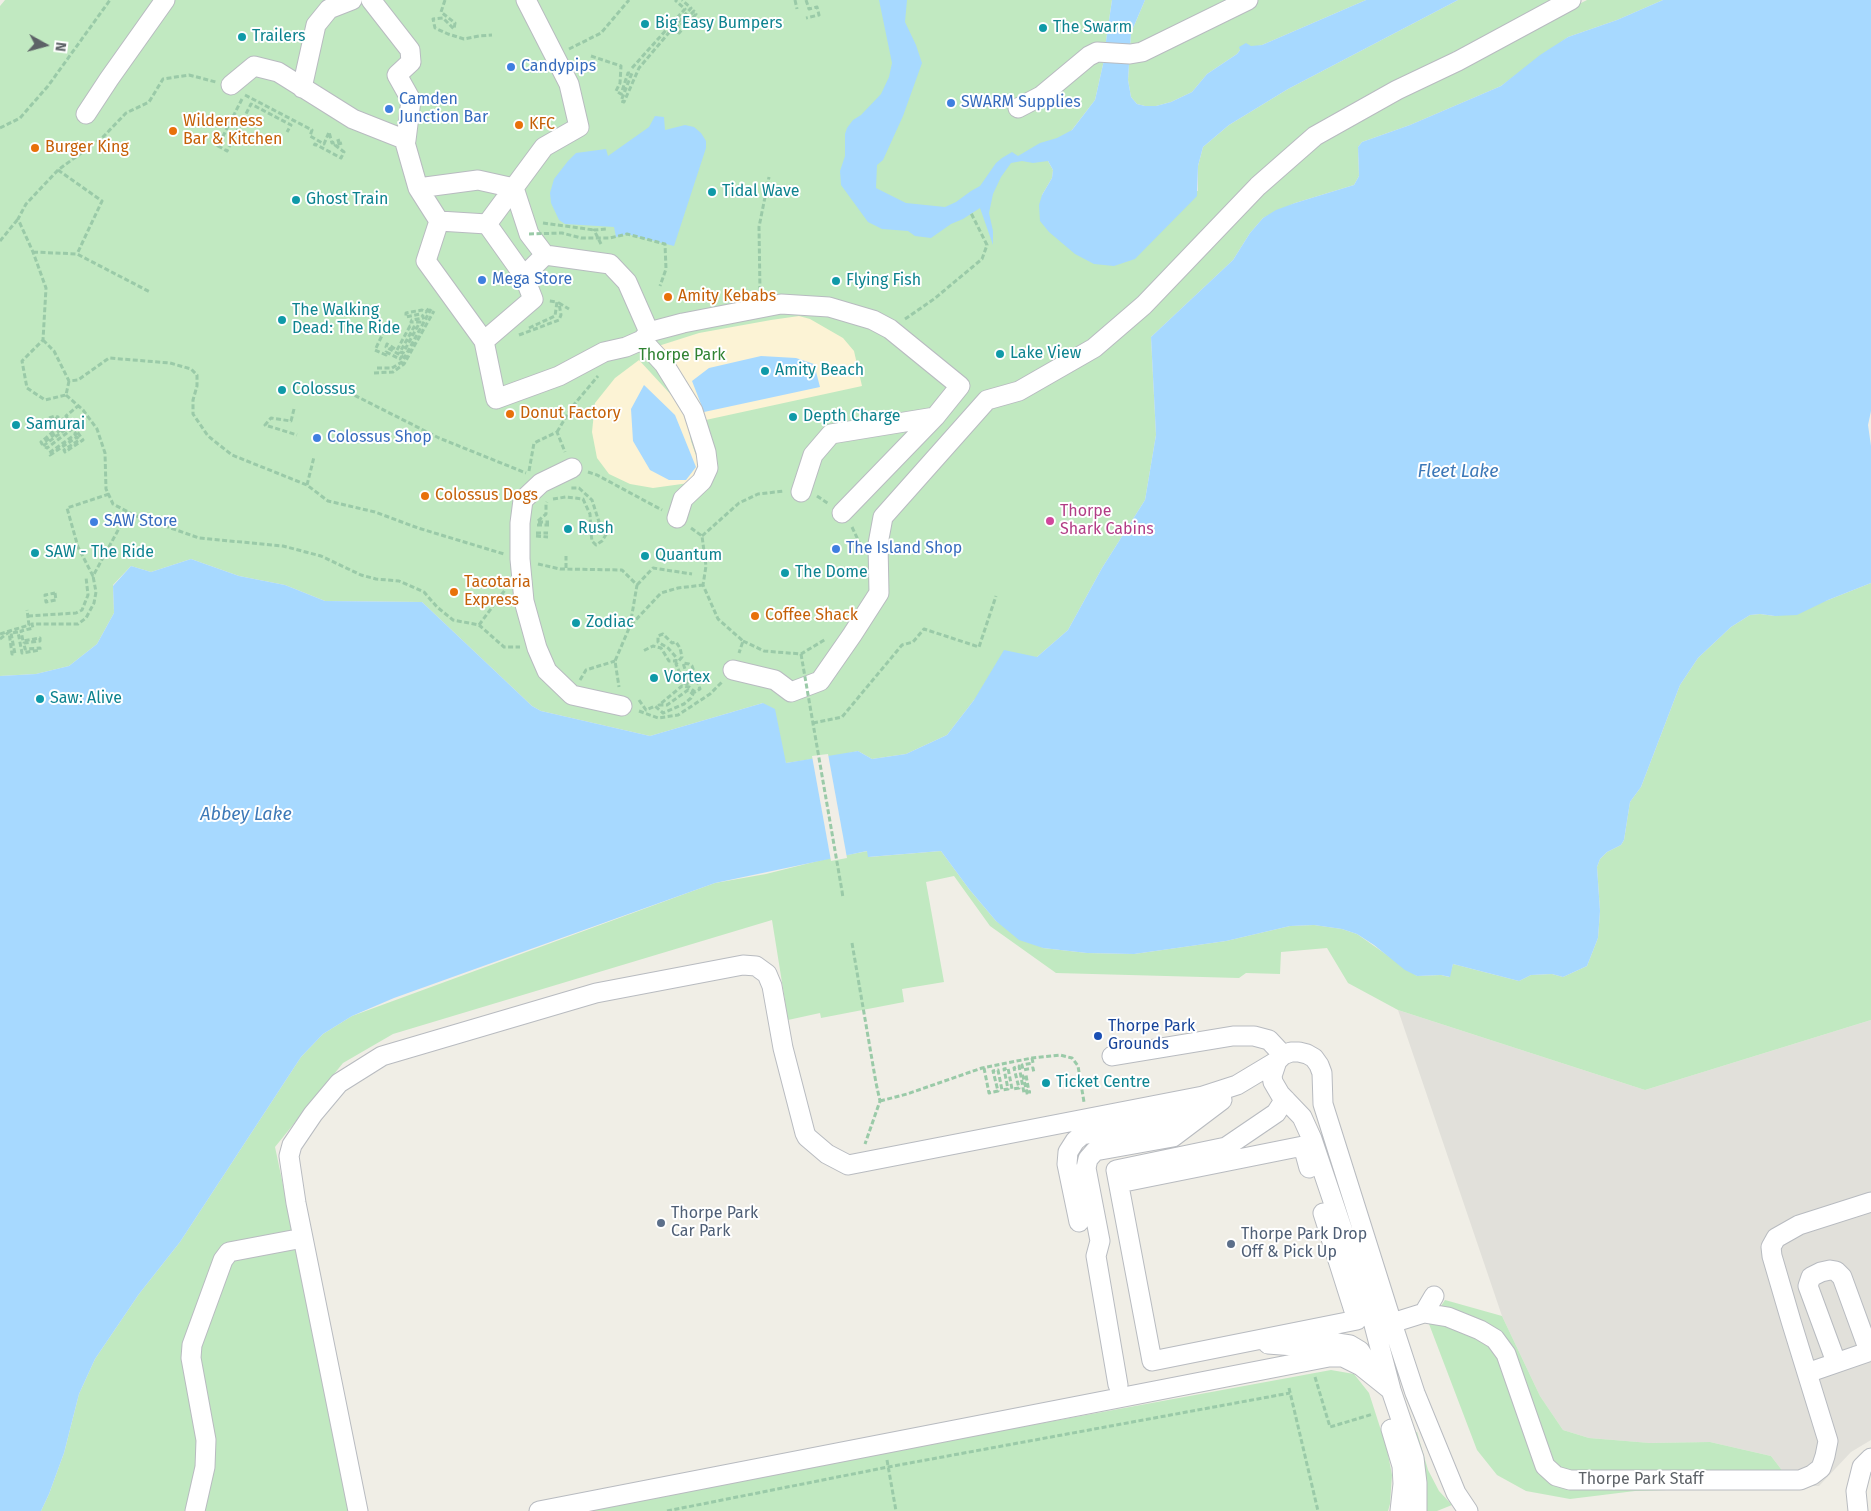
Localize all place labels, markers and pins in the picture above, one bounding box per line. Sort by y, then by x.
place label: Big Easy Bumpers [655,14,782,34]
marker: Big Easy Bumpers [639,18,651,30]
place label: The Swarm [1053,18,1132,38]
marker: The Swarm [1037,22,1049,34]
place label: Trailers [252,27,305,47]
marker: Trailers [236,31,248,43]
place label: Candypips [521,57,596,77]
marker: Candypips [505,61,517,73]
place label: Camden Junction Bar [399,90,488,128]
place label: SWARM Supplies [961,93,1081,113]
marker: SWARM Supplies [945,97,957,109]
marker: Camden Junction Bar [383,103,395,115]
place label: Wilderness Bar & Kitchen [183,112,282,150]
place label: KFC [529,115,555,135]
marker: KFC [513,119,525,131]
marker: Wilderness Bar & Kitchen [167,125,179,137]
place label: Burger King [45,138,129,158]
marker: Burger King [29,142,41,154]
place label: Tidal Wave [722,182,800,202]
marker: Tidal Wave [706,186,718,198]
place label: Ghost Train [306,190,388,210]
marker: Ghost Train [290,194,302,206]
place label: Mega Store [492,270,572,290]
place label: Flying Fish [846,271,921,291]
marker: Mega Store [476,274,488,286]
marker: Flying Fish [830,275,842,287]
place label: Amity Kebabs [678,287,776,307]
marker: Amity Kebabs [662,291,674,303]
place label: The Walking Dead: The Ride [292,301,400,339]
marker: The Walking Dead: The Ride [276,314,288,326]
place label: Lake View [1010,344,1081,364]
marker: Lake View [994,348,1006,360]
place label: Amity Beach [775,361,864,381]
marker: Amity Beach [759,365,771,377]
place label: Colossus [292,380,356,400]
marker: Colossus [276,384,288,396]
place label: Donut Factory [520,404,621,424]
place label: Depth Charge [803,407,901,427]
marker: Donut Factory [504,408,516,420]
marker: Depth Charge [787,411,799,423]
place label: Samurai [26,415,85,435]
marker: Samurai [10,419,22,431]
place label: Colossus Shop [327,428,432,448]
marker: Colossus Shop [311,432,323,444]
place label: Colossus Dogs [435,486,538,506]
marker: Colossus Dogs [419,490,431,502]
place label: Thorpe Shark Cabins [1060,502,1154,540]
place label: SAW Store [104,512,177,532]
marker: Thorpe Shark Cabins [1044,515,1056,527]
marker: SAW Store [88,516,100,528]
place label: Rush [578,519,614,539]
marker: Rush [562,523,574,535]
place label: The Island Shop [846,539,962,559]
place label: SAW - The Ride [45,543,154,563]
marker: The Island Shop [830,543,842,555]
place label: Quantum [655,546,722,566]
marker: SAW - The Ride [29,547,41,559]
marker: Quantum [639,550,651,562]
place label: The Dome [795,563,868,583]
marker: The Dome [779,567,791,579]
place label: Tacotaria Express [464,573,531,611]
marker: Tacotaria Express [448,586,460,598]
place label: Coffee Shack [765,606,858,626]
marker: Coffee Shack [749,610,761,622]
place label: Zodiac [586,613,634,633]
marker: Zodiac [570,617,582,629]
place label: Vortex [664,668,710,688]
marker: Vortex [648,672,660,684]
place label: Saw: Alive [50,689,122,709]
marker: Saw: Alive [34,693,46,705]
place label: Thorpe Park Grounds [1108,1017,1195,1055]
marker: Thorpe Park Grounds [1092,1030,1104,1042]
place label: Ticket Centre [1056,1073,1150,1093]
marker: Ticket Centre [1040,1077,1052,1089]
place label: Thorpe Park Car Park [671,1204,758,1242]
marker: Thorpe Park Car Park [655,1217,667,1229]
place label: Thorpe Park Drop Off & Pick Up [1241,1225,1367,1263]
marker: Thorpe Park Drop Off & Pick Up [1225,1238,1237,1250]

